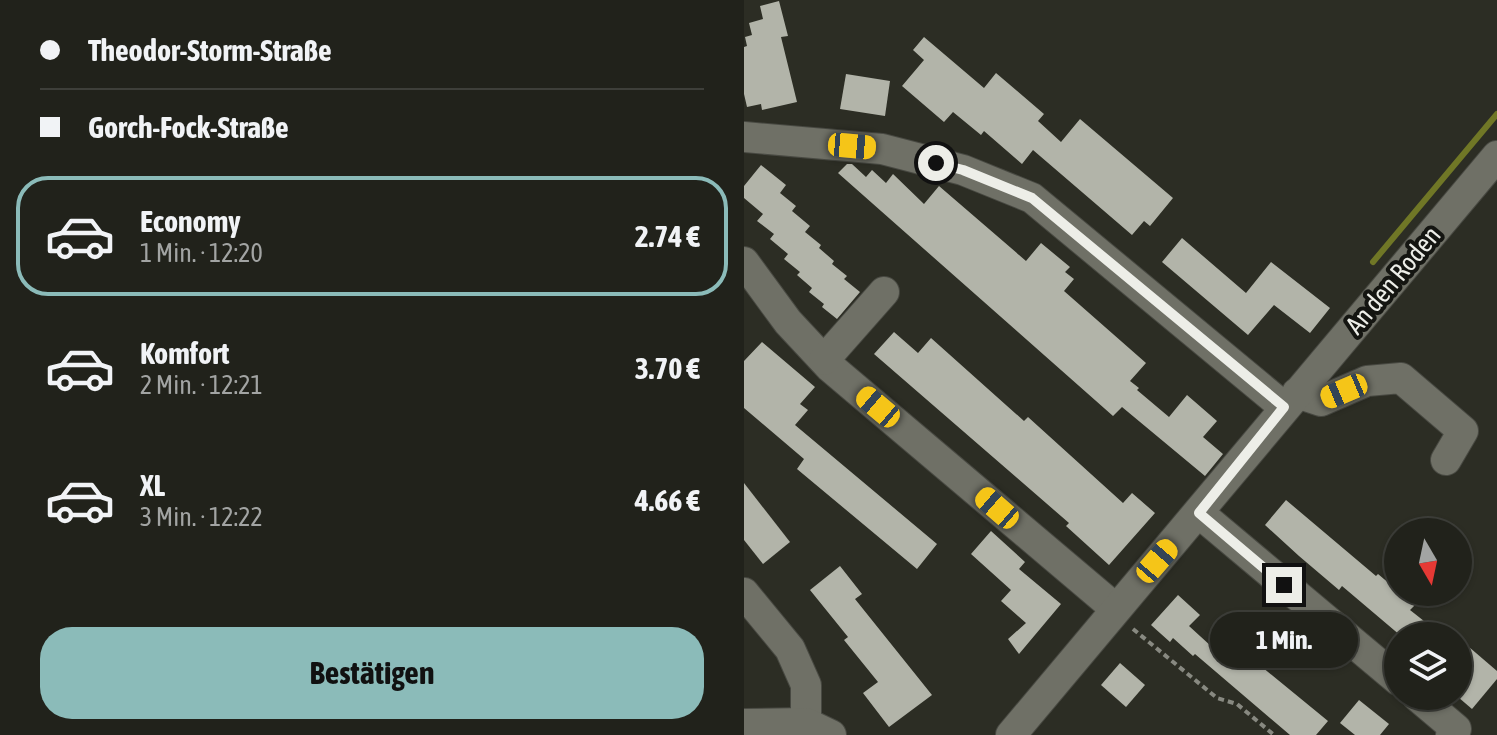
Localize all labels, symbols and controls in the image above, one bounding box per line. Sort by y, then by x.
text: Theodor-Storm-Straße [88,33,332,67]
text: Gorch-Fock-Straße [88,110,289,144]
car [827,132,877,160]
route start [918,145,954,181]
icon: car [44,200,116,272]
text: Economy [140,204,241,238]
text: 2.74 € [635,219,700,253]
street label: An den Roden [1339,220,1447,340]
text: 1 Min. · 12:20 [140,238,263,268]
icon: car [44,332,116,404]
text: Komfort [140,336,229,370]
text: 3.70 € [635,351,700,385]
text: 2 Min. · 12:21 [140,370,263,400]
car [1317,371,1371,411]
car [852,382,904,432]
icon: car [44,464,116,536]
text: XL [140,468,165,502]
text: 4.66 € [635,483,700,517]
car [971,483,1023,533]
text: 3 Min. · 12:22 [140,502,263,532]
north arrow [1384,518,1472,606]
map controls [1384,518,1472,710]
car [1132,535,1182,587]
route end [1266,567,1302,603]
callout: 1 Min. [1210,613,1358,669]
button: layers [1384,622,1472,710]
text: 1 Min. [1256,625,1312,655]
button: Bestätigen [40,627,704,719]

